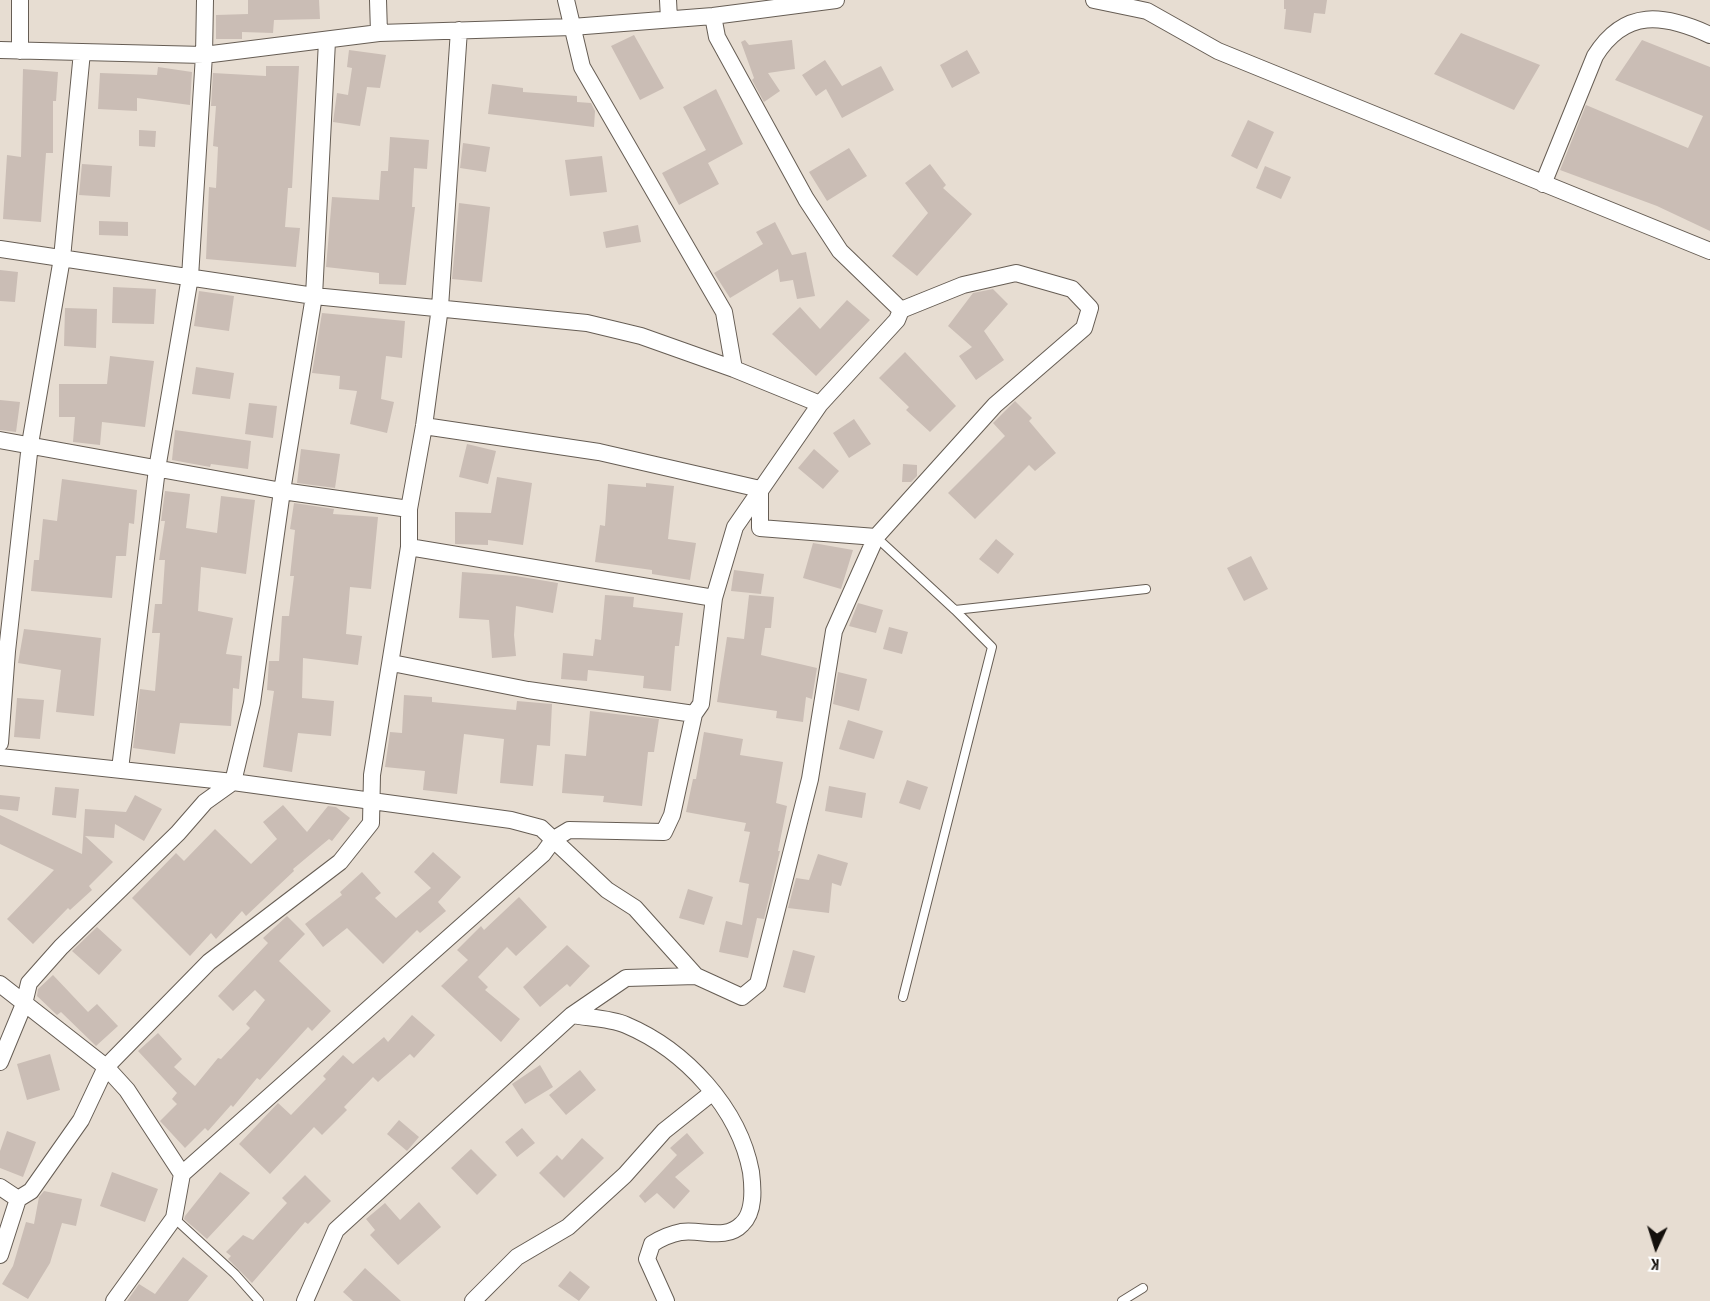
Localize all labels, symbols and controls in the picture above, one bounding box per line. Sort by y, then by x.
north arrow [1626,1217,1686,1277]
text: K [1650,1255,1660,1275]

